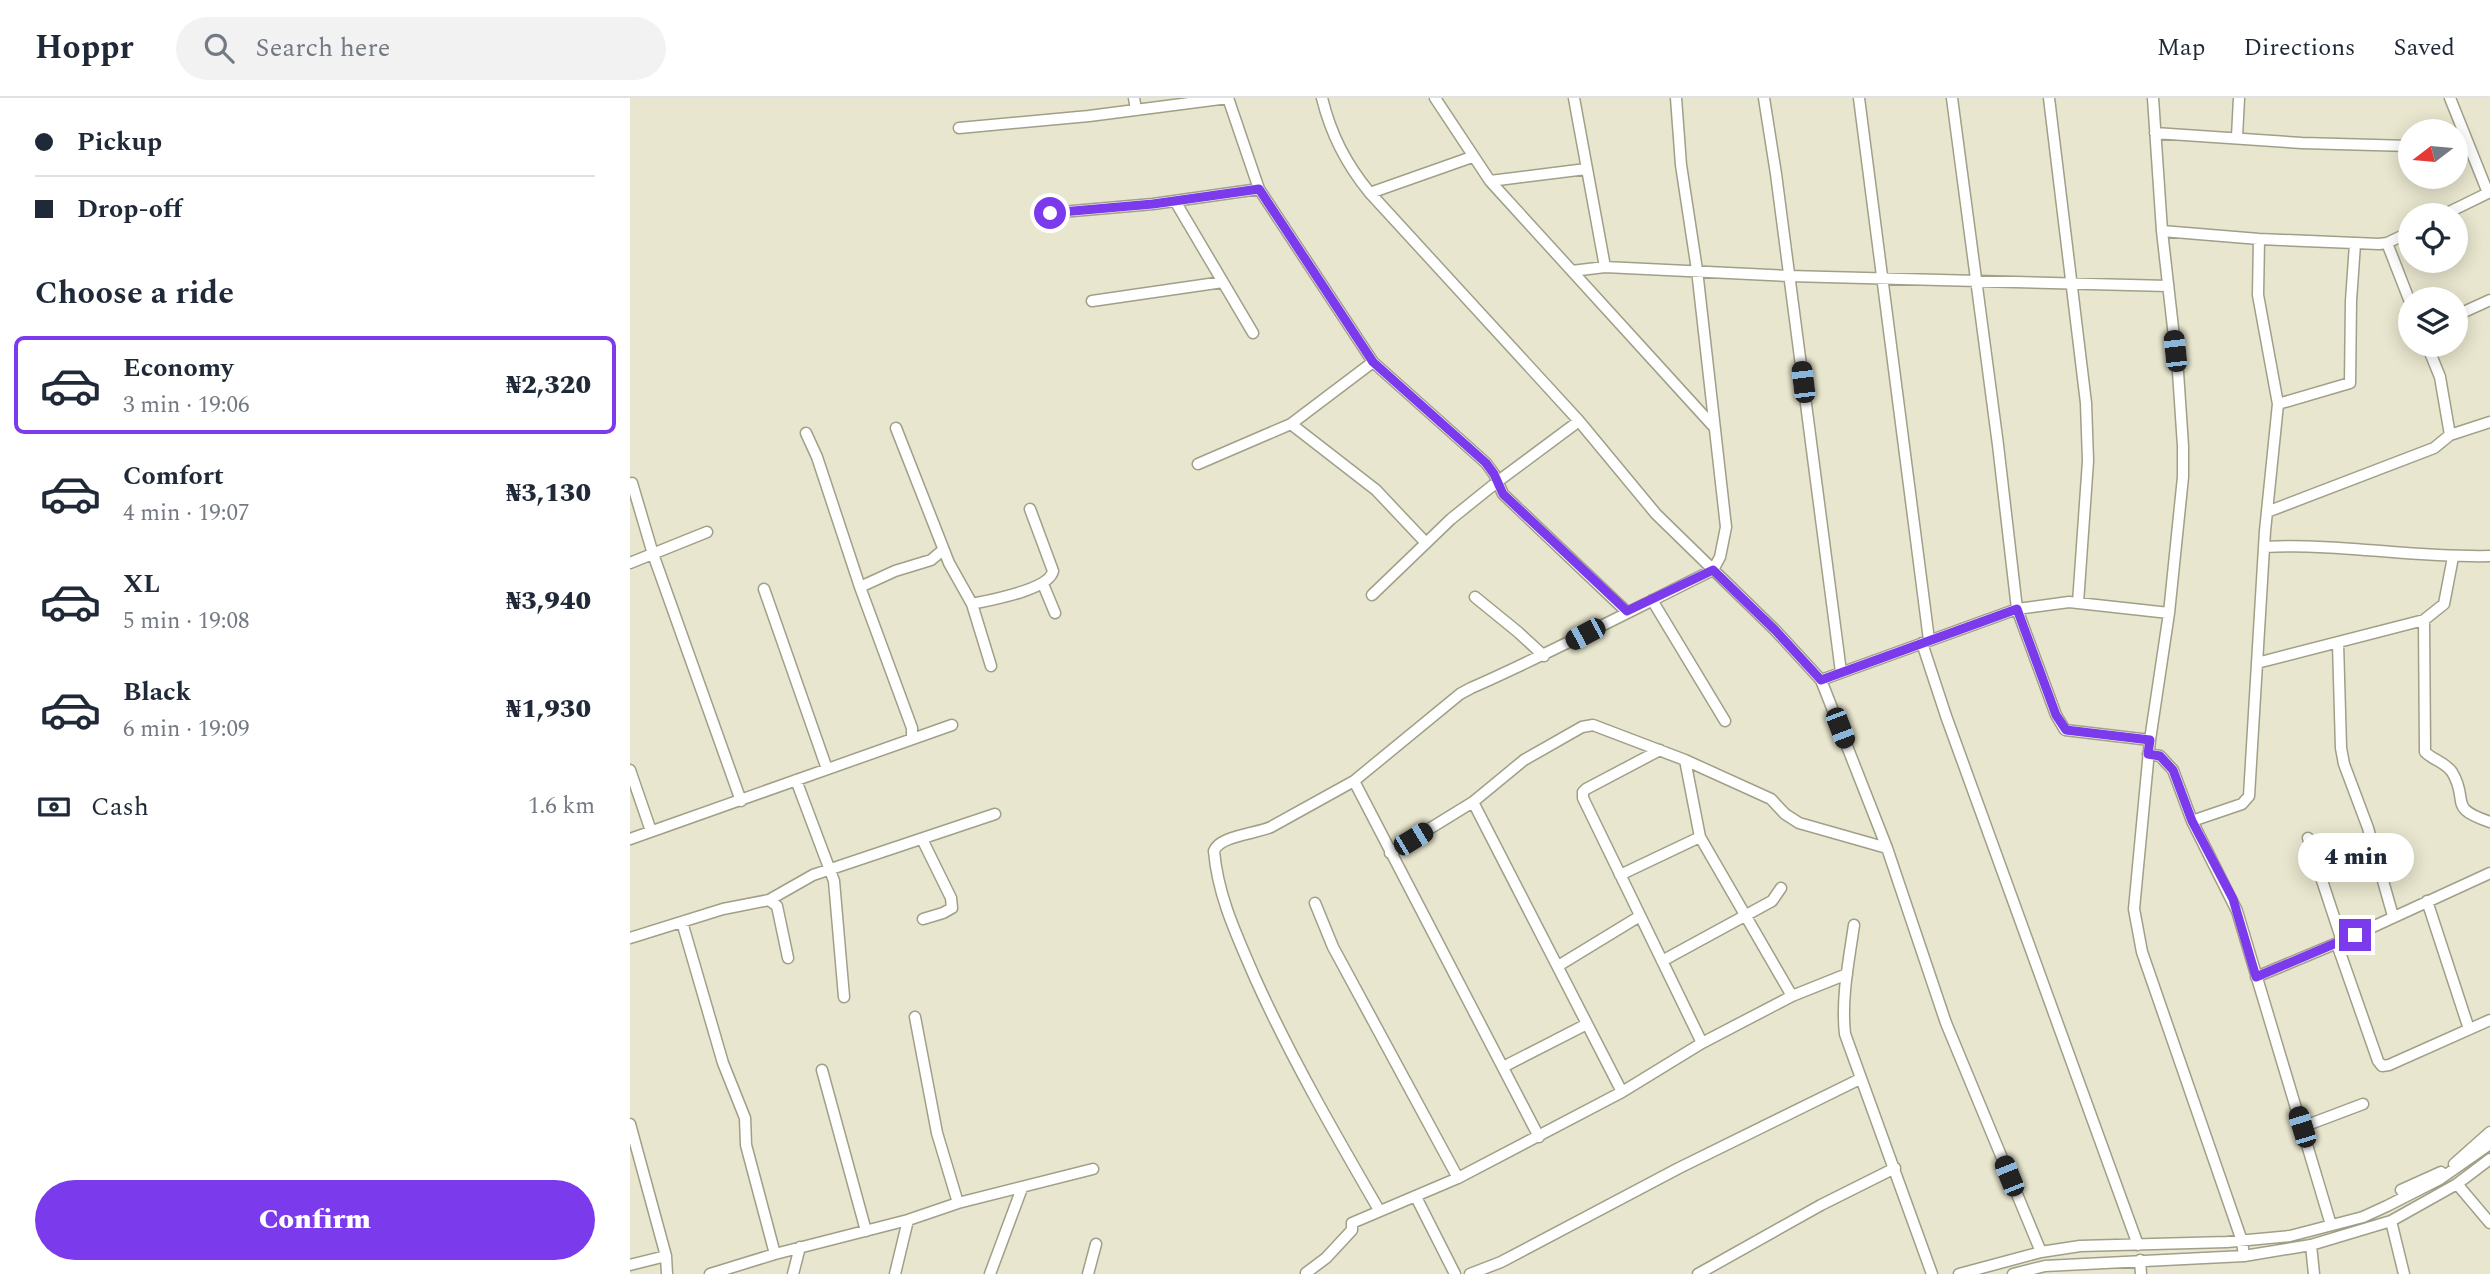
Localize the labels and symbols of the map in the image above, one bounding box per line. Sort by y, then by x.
north arrow [2398,119,2468,189]
route start [1034,197,1066,229]
car [2163,329,2188,373]
car [1791,360,1816,404]
car [1562,615,1609,653]
car [1823,705,1858,751]
car [1390,819,1437,859]
callout: 4 min [2297,834,2413,882]
route end [2339,919,2371,951]
car [2286,1104,2319,1150]
car [1992,1153,2027,1199]

